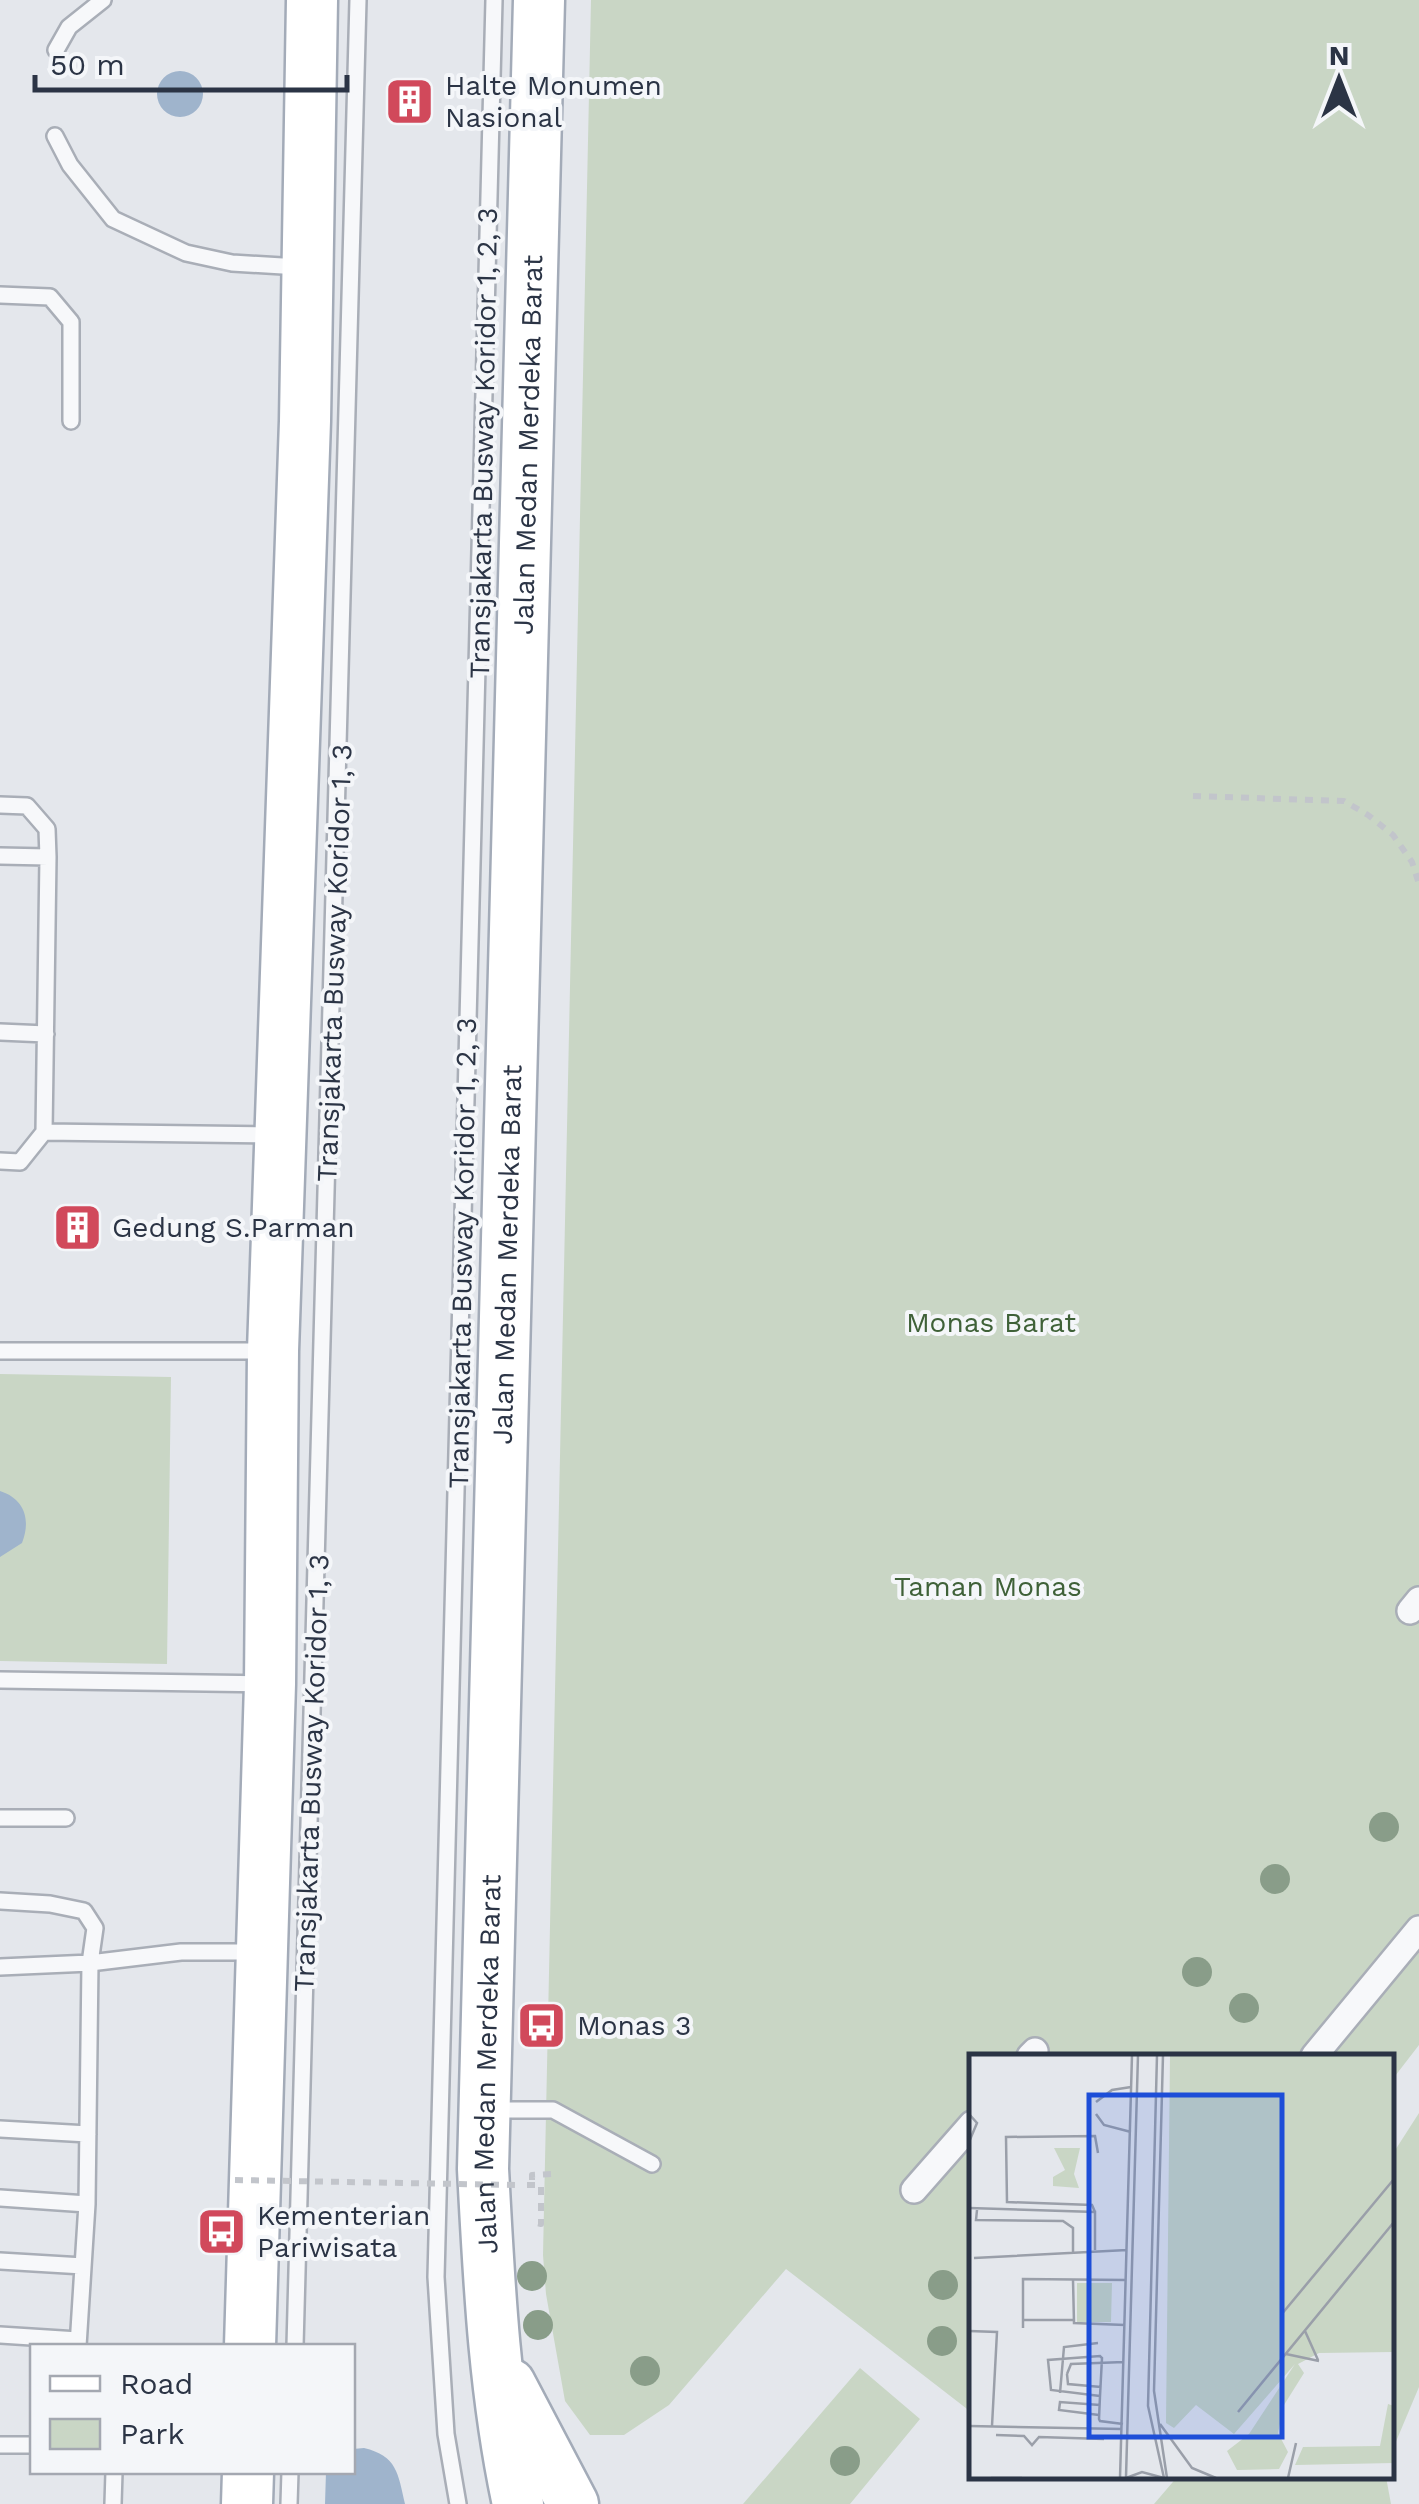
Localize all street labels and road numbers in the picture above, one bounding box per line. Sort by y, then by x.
street label: Transjakarta Busway Koridor 1, 2, 3 [463,207,504,679]
street label: Jalan Medan Merdeka Barat [507,254,549,635]
street label: Transjakarta Busway Koridor 1, 3 [310,744,359,1182]
street label: Transjakarta Busway Koridor 1, 2, 3 [442,1017,483,1489]
street label: Jalan Medan Merdeka Barat [486,1064,529,1445]
street label: Transjakarta Busway Koridor 1, 3 [287,1554,336,1992]
street label: Jalan Medan Merdeka Barat [467,1874,508,2255]

